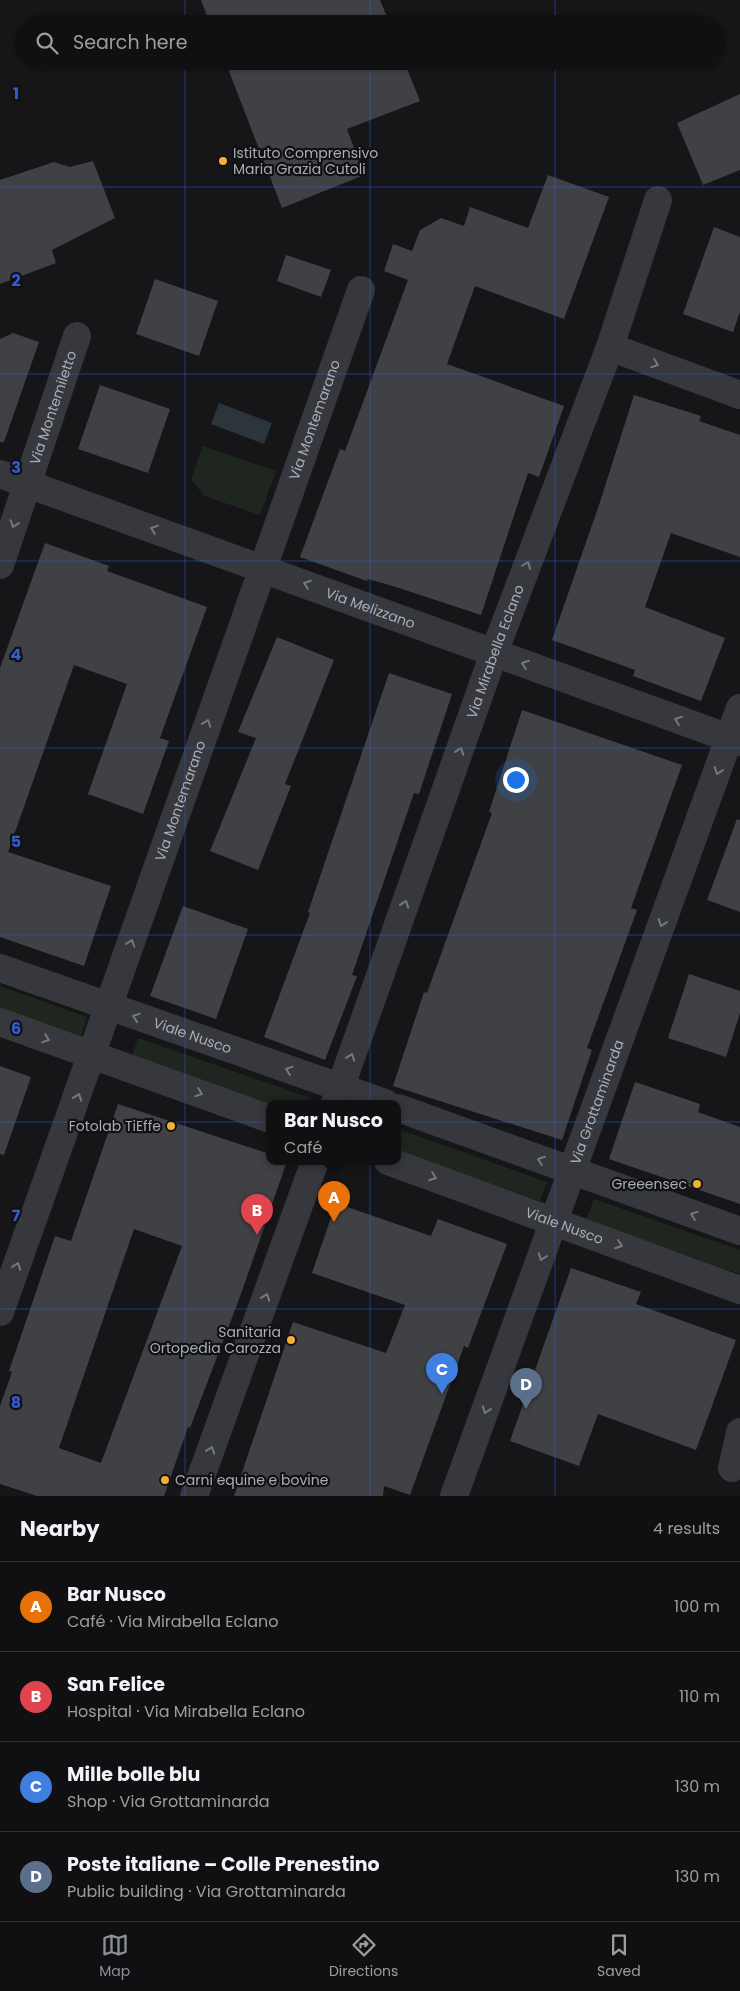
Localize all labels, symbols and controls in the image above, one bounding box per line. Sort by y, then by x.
search box [15,15,725,70]
icon: search [33,29,61,57]
text: Search here [73,29,187,56]
text: 1 [13,82,19,105]
place label: Istituto Comprensivo Maria Grazia Cutoli [233,143,378,179]
marker: Istituto Comprensivo Maria Grazia Cutoli [217,155,229,167]
text: 2 [11,269,21,292]
street label: Via Montemiletto [24,348,81,467]
street label: Via Montemarano [284,357,345,483]
one-way arrow [651,358,659,368]
text: 3 [11,456,21,479]
one-way arrow [10,520,20,528]
one-way arrow [150,525,159,535]
one-way arrow [521,562,531,570]
one-way arrow [303,580,311,590]
street label: Via Mirabella Eclano [462,582,529,721]
street label: Via Melizzano [323,583,418,634]
text: 4 [11,643,22,666]
one-way arrow [521,660,530,670]
one-way arrow [674,716,682,726]
one-way arrow [201,720,211,728]
street label: Via Montemarano [150,738,211,864]
one-way arrow [454,747,464,756]
one-way arrow [714,766,724,774]
your location [503,767,529,793]
text: 5 [11,830,21,853]
one-way arrow [399,900,409,909]
one-way arrow [658,919,668,927]
one-way arrow [125,940,135,948]
one-way arrow [132,1012,141,1022]
street label: Viale Nusco [151,1013,234,1058]
text: 6 [11,1017,21,1040]
one-way arrow [41,1033,50,1043]
street label: Via Grottaminarda [565,1037,629,1167]
one-way arrow [345,1054,355,1062]
one-way arrow [286,1066,294,1076]
one-way arrow [194,1088,203,1098]
one-way arrow [72,1093,82,1101]
popup [266,1100,401,1165]
text: Bar Nusco [284,1107,383,1134]
place label: Fotolab TiEffe [69,1116,161,1136]
marker: Fotolab TiEffe [165,1120,177,1132]
text: Café [284,1136,322,1159]
one-way arrow [537,1156,546,1166]
one-way arrow [429,1171,437,1181]
place label: Greeensec [611,1174,687,1194]
marker: Greeensec [691,1178,703,1190]
pin: A [318,1181,350,1222]
pin: B [241,1194,273,1235]
street label: Viale Nusco [523,1202,606,1249]
text: 7 [12,1204,21,1227]
one-way arrow [690,1211,699,1221]
one-way arrow [614,1239,623,1249]
one-way arrow [538,1253,548,1261]
one-way arrow [11,1262,21,1271]
one-way arrow [260,1293,270,1302]
place label: Sanitaria Ortopedia Carozza [150,1322,281,1358]
marker: Sanitaria Ortopedia Carozza [285,1334,297,1346]
pin: C [426,1353,458,1394]
pin: D [510,1368,542,1409]
text: 8 [11,1391,21,1414]
one-way arrow [482,1405,492,1414]
one-way arrow [205,1446,215,1455]
place label: Carni equine e bovine [175,1470,329,1490]
marker: Carni equine e bovine [159,1474,171,1486]
text: Nearby [20,1514,100,1543]
text: 4 results [653,1517,720,1540]
text: Bar Nusco [67,1581,166,1608]
text: A [30,1595,42,1618]
text: 100 m [674,1595,720,1618]
text: Café · Via Mirabella Eclano [67,1610,278,1633]
text: San Felice [67,1671,165,1698]
text: B [31,1685,41,1708]
text: 110 m [679,1685,720,1708]
text: Hospital · Via Mirabella Eclano [67,1700,305,1723]
text: Mille bolle blu [67,1761,200,1788]
text: C [30,1775,42,1798]
text: 130 m [675,1775,720,1798]
text: Shop · Via Grottaminarda [67,1790,270,1813]
text: Poste italiane – Colle Prenestino [67,1851,380,1878]
text: D [30,1865,42,1888]
text: 130 m [675,1865,720,1888]
text: Public building · Via Grottaminarda [67,1880,346,1903]
tab: Map [99,1931,130,1982]
tab: Directions [329,1931,398,1982]
tab: Saved [597,1931,641,1982]

